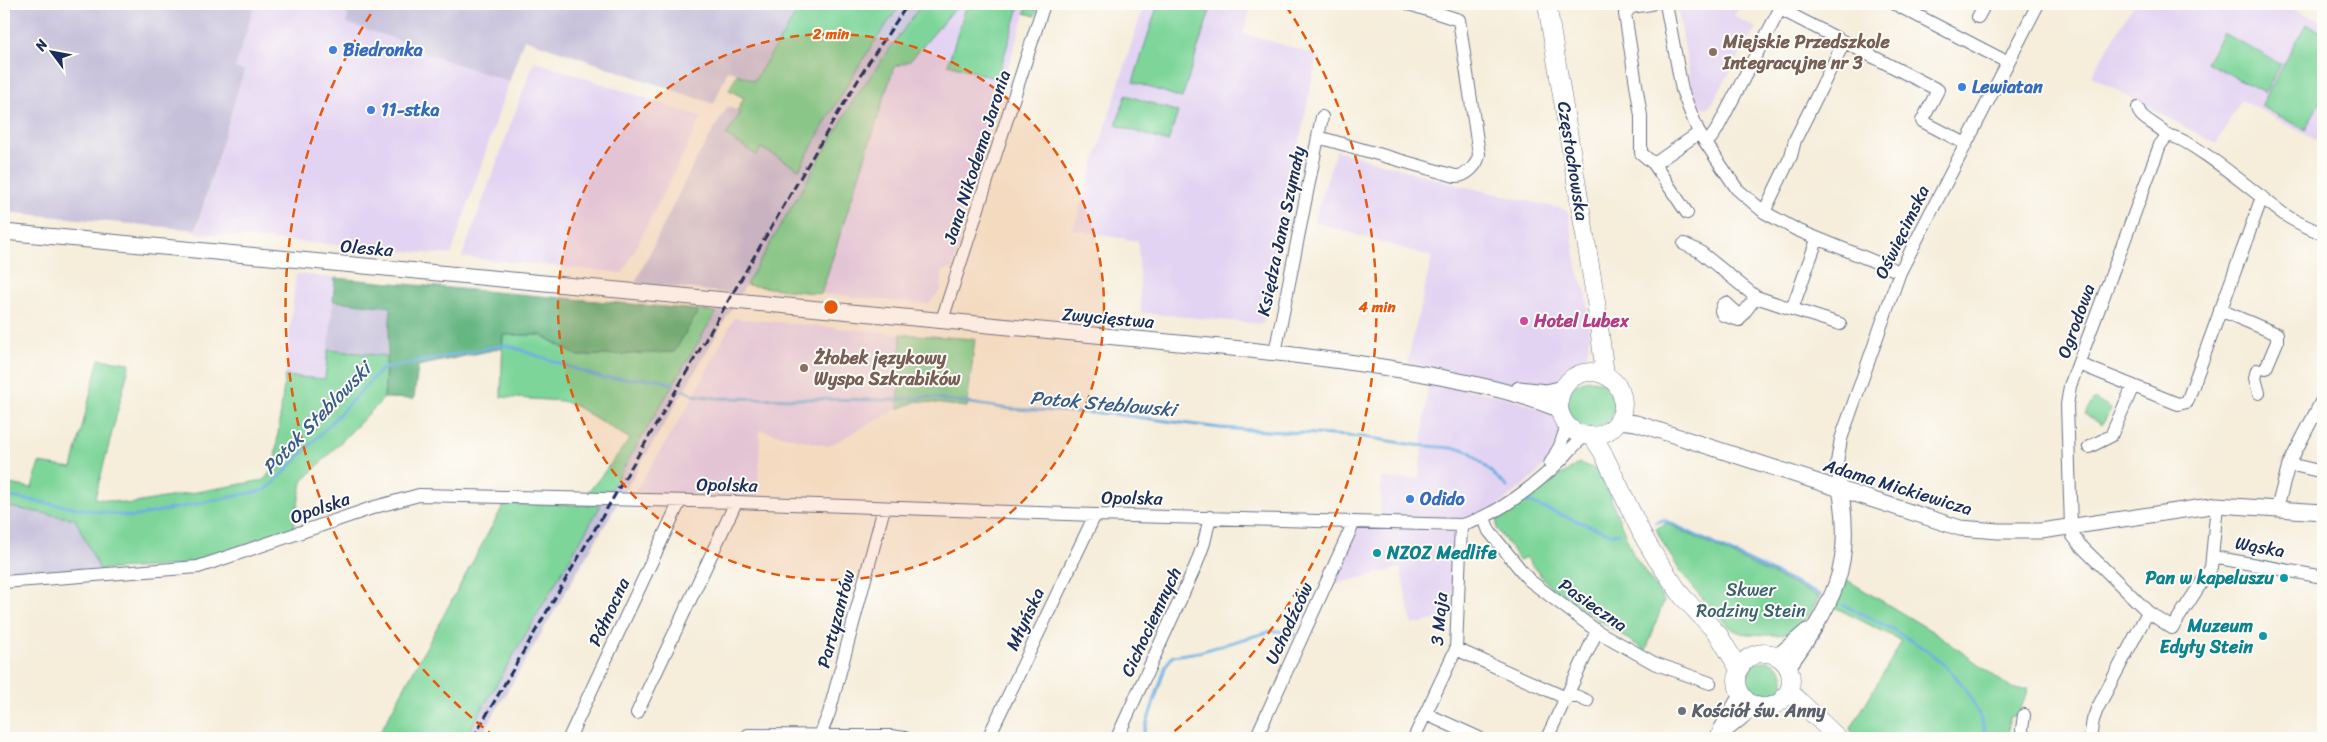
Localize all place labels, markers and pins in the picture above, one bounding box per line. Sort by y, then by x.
place label: Miejskie Przedszkole Integracyjne nr 3 [1722,26,1891,79]
place label: Biedronka [343,34,423,66]
marker: Biedronka [327,44,339,56]
marker: Miejskie Przedszkole Integracyjne nr 3 [1707,46,1719,58]
place label: Lewiatan [1972,71,2043,103]
marker: Lewiatan [1956,81,1968,93]
place label: 11-stka [381,94,440,126]
marker: 11-stka [365,104,377,116]
centre of rings [822,298,840,316]
place label: Hotel Lubex [1533,305,1630,337]
marker: Hotel Lubex [1518,315,1530,327]
place label: Żłobek językowy Wyspa Szkrabików [813,342,961,395]
marker: Żłobek językowy Wyspa Szkrabików [798,362,810,374]
place label: Odido [1420,483,1466,515]
marker: Odido [1404,493,1416,505]
place label: NZOZ Medlife [1386,537,1497,569]
marker: NZOZ Medlife [1371,547,1383,559]
place label: Pan w kapeluszu [2145,562,2274,594]
marker: Pan w kapeluszu [2278,572,2290,584]
place label: Muzeum Edyty Stein [2160,610,2253,663]
marker: Muzeum Edyty Stein [2257,630,2269,642]
place label: Kościół św. Anny [1691,695,1826,727]
marker: Kościół św. Anny [1676,705,1688,717]

